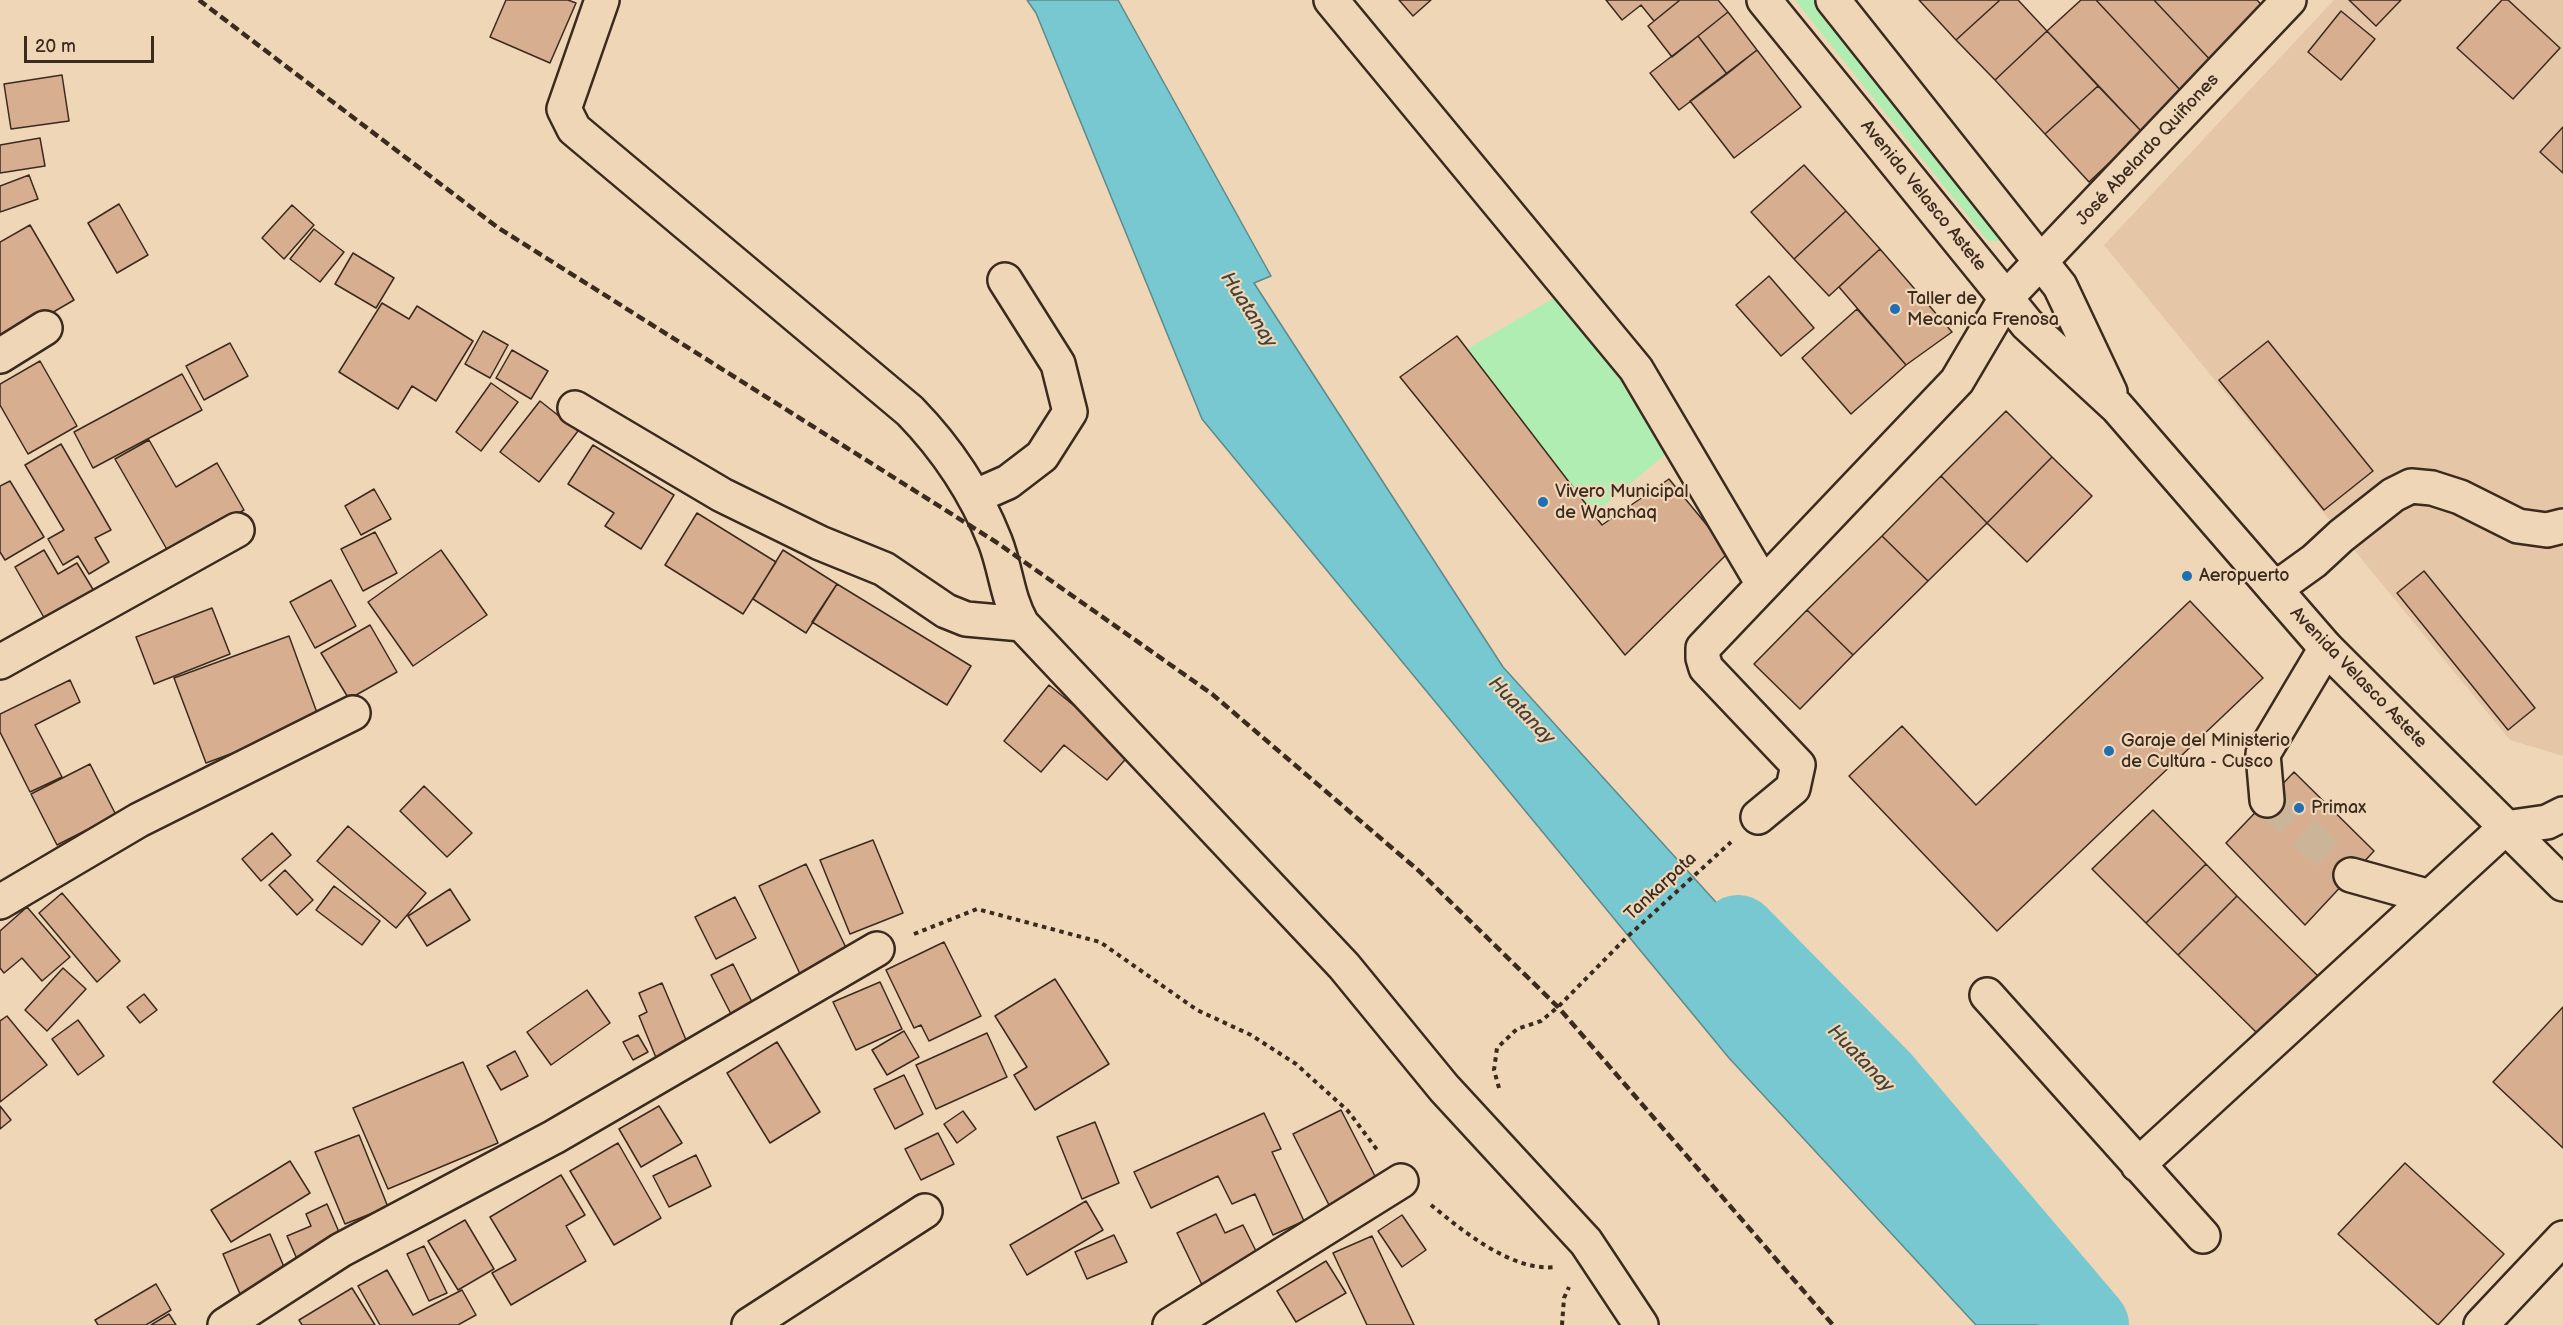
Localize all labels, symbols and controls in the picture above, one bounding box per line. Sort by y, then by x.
scale bar [27,24,158,62]
text: 20 m [35,36,76,57]
street label: José Abelardo Quiñones [2072,70,2224,230]
street label: Avenida Velasco Astete [1855,116,1991,276]
water label: Huatanay [1215,268,1281,352]
place label: Taller de Mecanica Frenosa [1907,288,2059,330]
marker: Taller de Mecanica Frenosa [1888,302,1902,316]
place label: Vivero Municipal de Wanchaq [1555,481,1688,524]
marker: Vivero Municipal de Wanchaq [1536,495,1550,509]
place label: Aeropuerto [2199,565,2290,587]
marker: Aeropuerto [2180,569,2194,583]
street label: Avenida Velasco Astete [2285,603,2431,753]
water label: Huatanay [1483,672,1559,750]
place label: Garaje del Ministerio de Cultura - Cusco [2121,730,2290,772]
marker: Garaje del Ministerio de Cultura - Cusco [2102,744,2116,758]
place label: Primax [2311,797,2367,819]
marker: Primax [2292,801,2306,815]
street label: Tankarpata [1621,848,1701,926]
water label: Huatanay [1822,1020,1898,1098]

